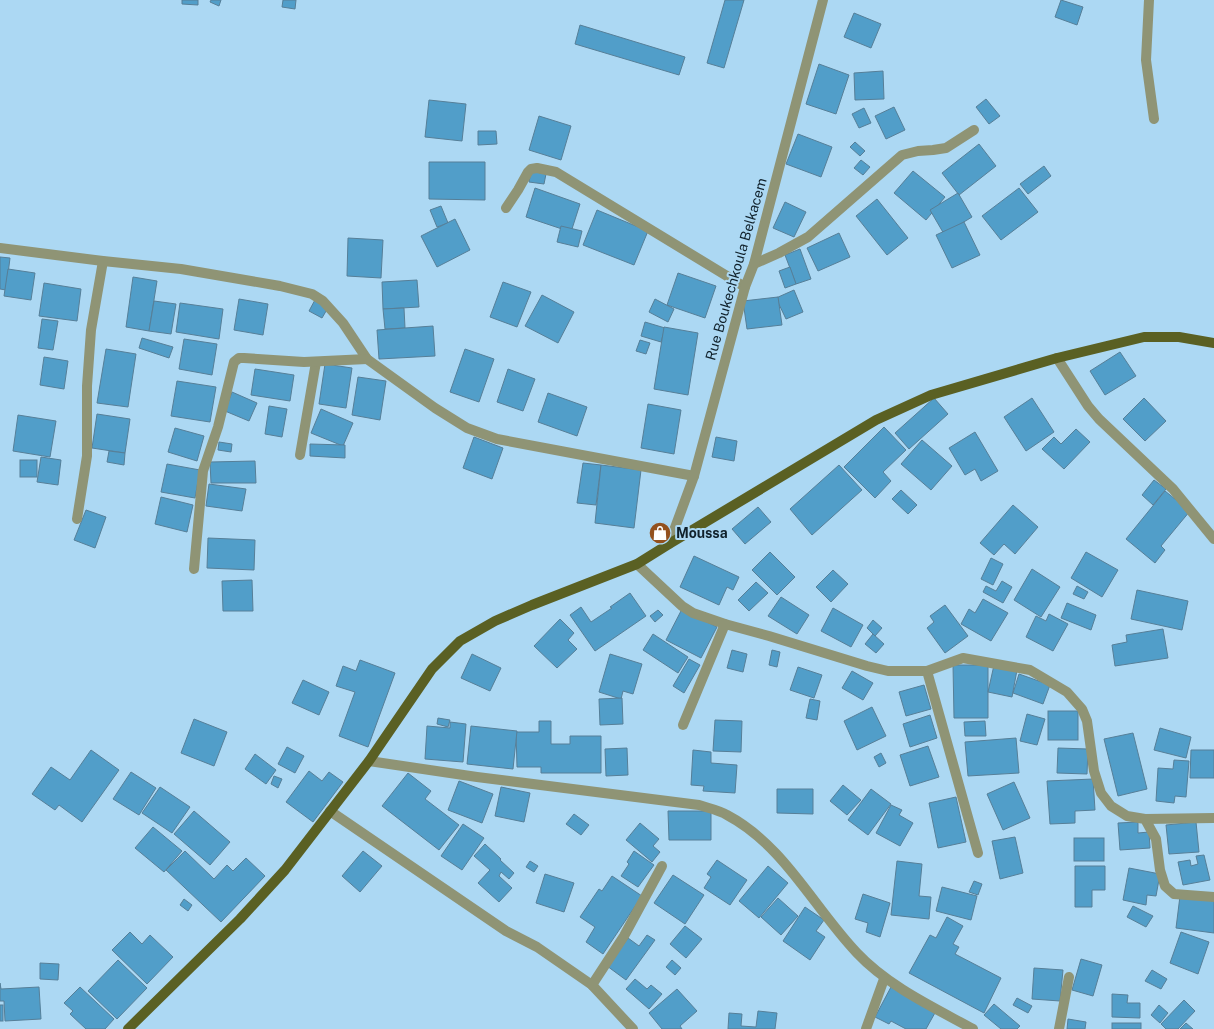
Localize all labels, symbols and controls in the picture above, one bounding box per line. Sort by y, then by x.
street label: Rue Boukechkoula Belkacem [702,176,770,362]
shop icon: Moussa [647,520,673,546]
place label: Moussa [676,525,728,541]

